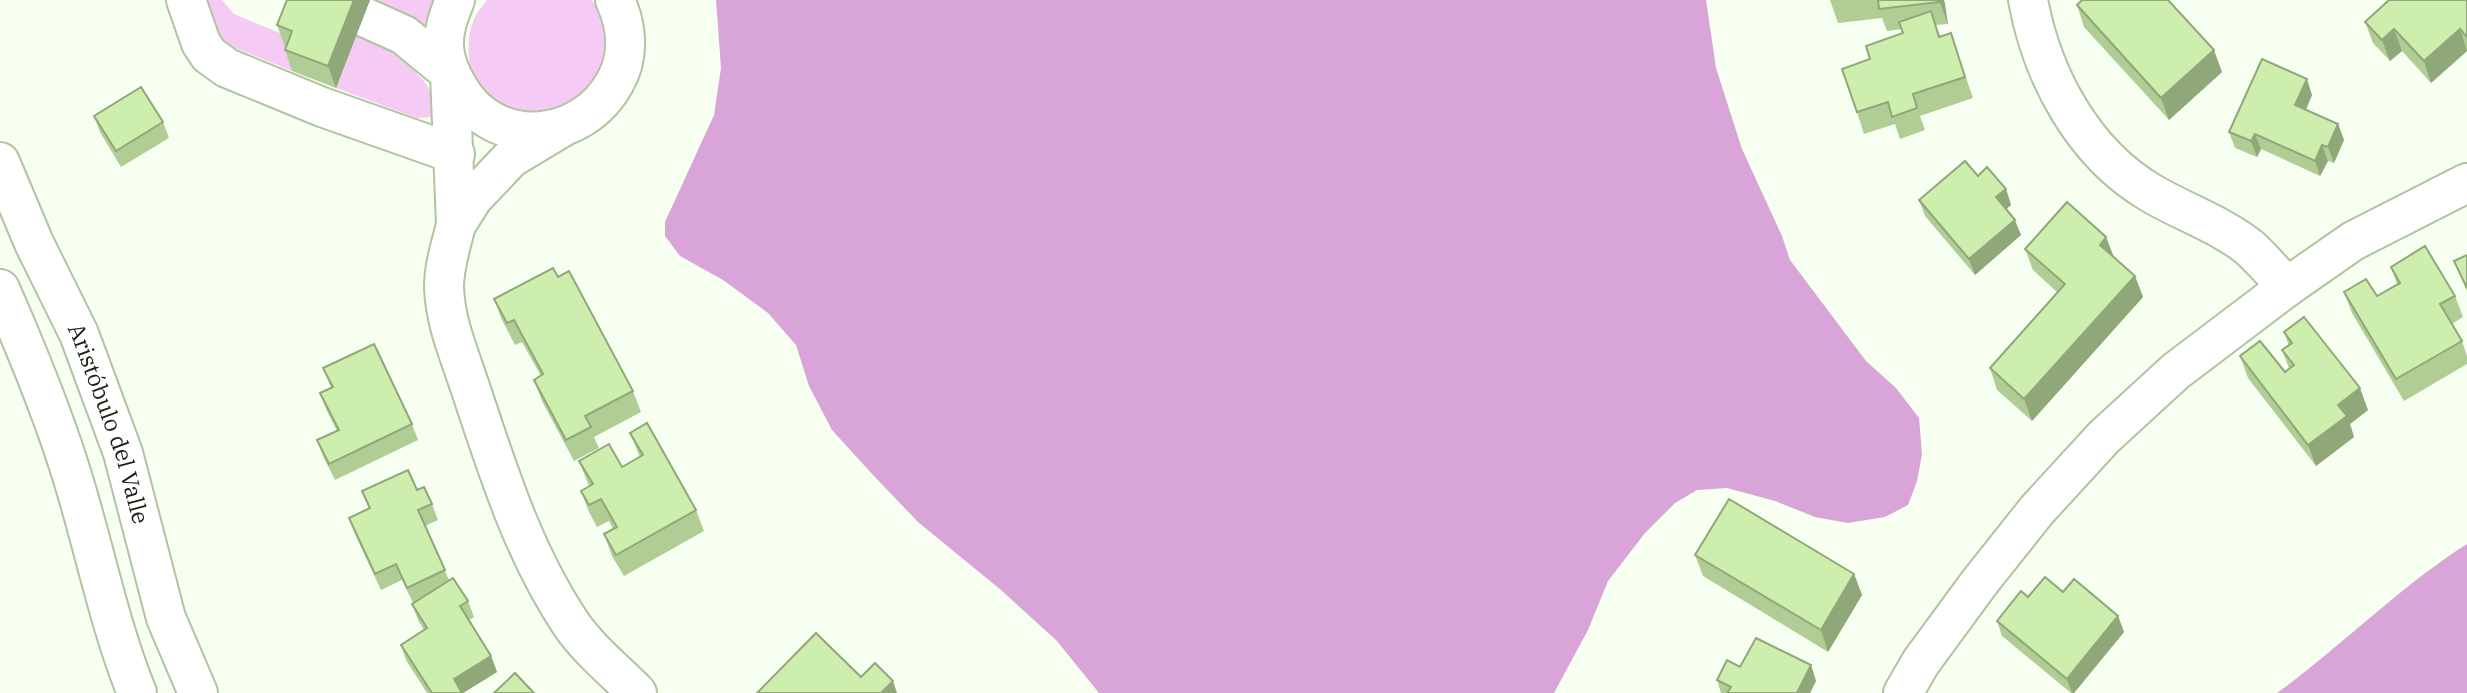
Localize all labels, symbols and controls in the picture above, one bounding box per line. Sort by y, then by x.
street label: Aristóbulo del Valle [62,318,157,527]

